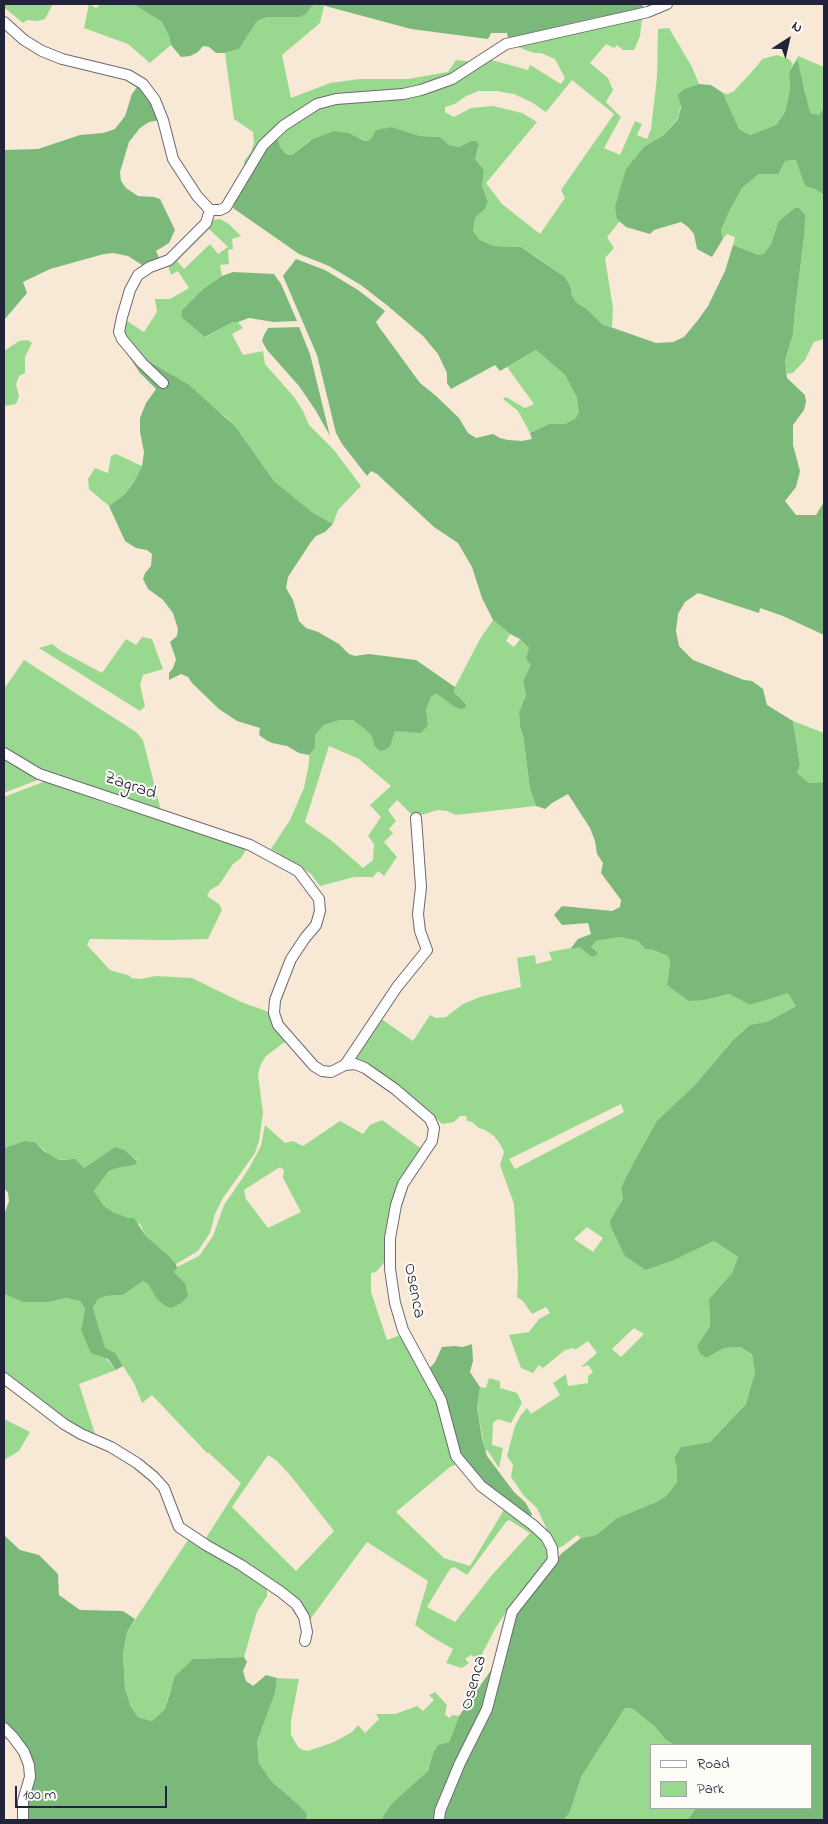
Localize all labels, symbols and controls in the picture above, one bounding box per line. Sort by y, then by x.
north arrow [763,15,813,65]
text: N [787,16,807,39]
street label: Zagrad [101,768,159,806]
street label: Osenca [397,1262,429,1320]
street label: Osenca [457,1653,493,1713]
legend [650,1744,813,1809]
text: Road [697,1753,730,1775]
scale bar [18,1776,170,1808]
text: Park [697,1778,724,1800]
text: 100 m [23,1784,56,1806]

